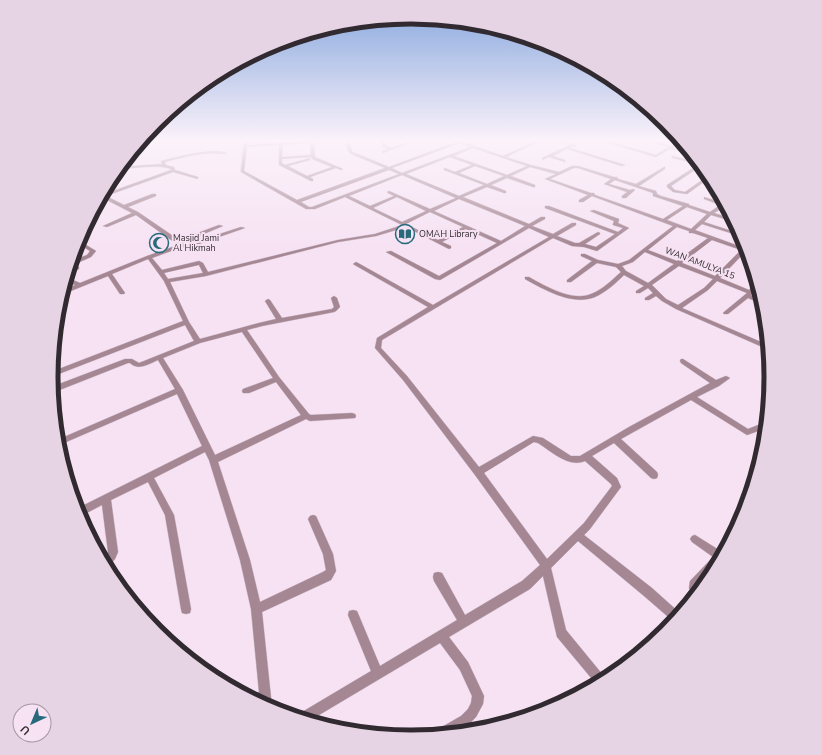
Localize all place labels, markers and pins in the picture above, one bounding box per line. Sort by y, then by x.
library icon: OMAH Library [394,223,416,245]
place label: OMAH Library [419,228,478,240]
mosque icon: Masjid Jami Al Hikmah [148,232,170,254]
place label: Masjid Jami Al Hikmah [173,232,219,254]

